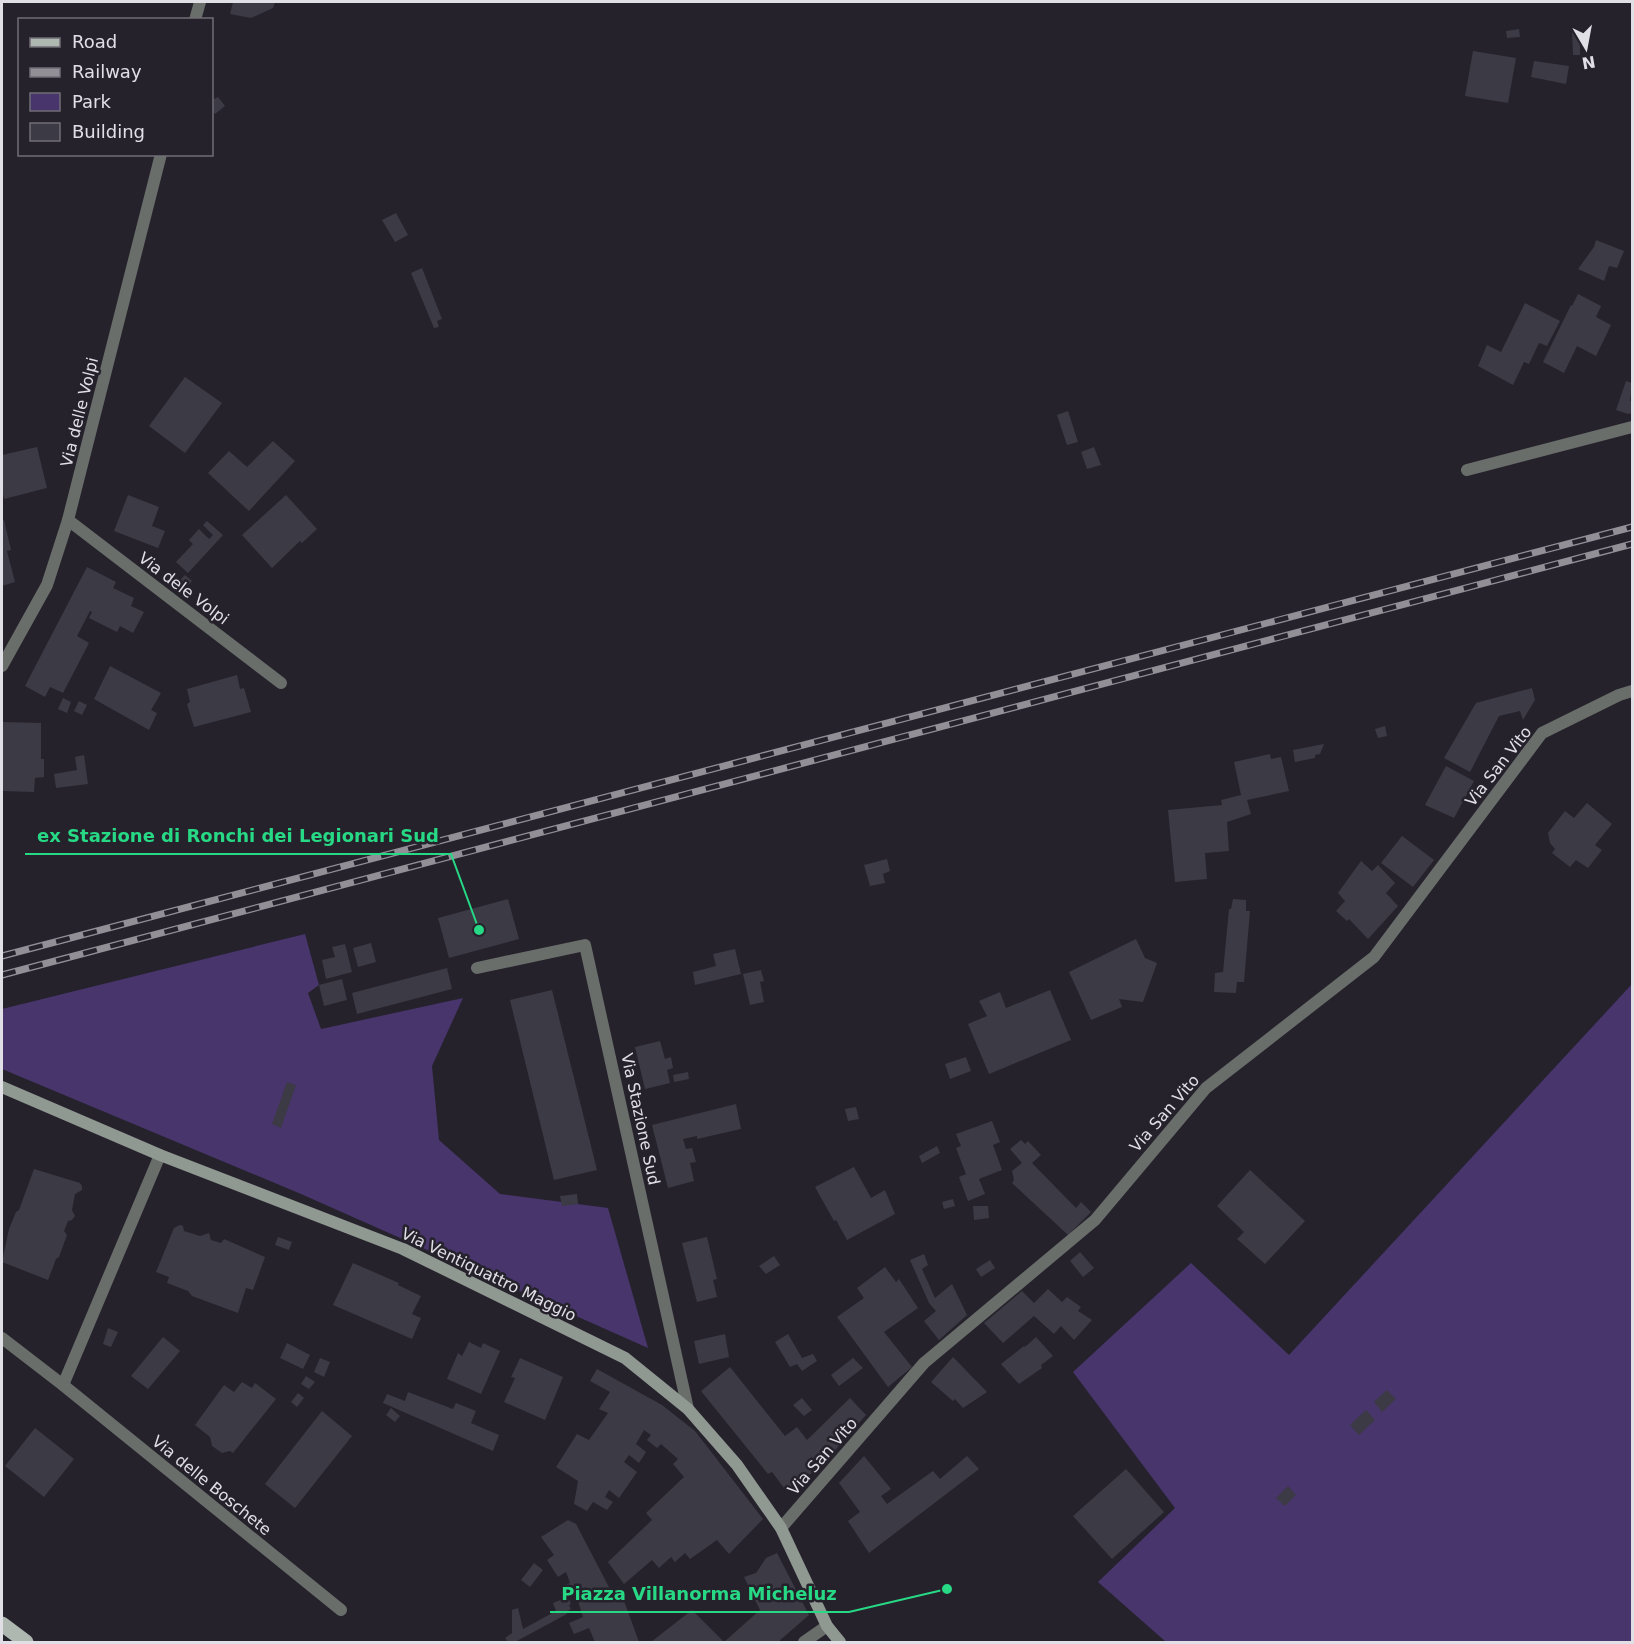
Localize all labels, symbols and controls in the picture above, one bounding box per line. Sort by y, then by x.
legend [18,18,213,156]
north arrow [1556,18,1616,78]
text: Road [72,31,117,52]
text: N [1580,52,1597,73]
text: Railway [72,61,142,82]
text: Park [72,91,111,112]
text: Building [72,121,145,142]
street label: Via delle Volpi [57,355,102,469]
street label: Via dele Volpi [135,548,232,628]
street label: Via San Vito [1461,723,1535,810]
callout: ex Stazione di Ronchi dei Legionari Sud [25,818,451,854]
text: ex Stazione di Ronchi dei Legionari Sud [37,825,439,846]
street label: Via Stazione Sud [617,1051,664,1187]
street label: Via San Vito [1126,1071,1203,1156]
street label: Via Ventiquattro Maggio [398,1224,579,1325]
street label: Via San Vito [784,1414,861,1499]
street label: Via delle Boschete [148,1432,275,1539]
callout: Piazza Villanorma Micheluz [550,1576,849,1612]
text: Piazza Villanorma Micheluz [561,1583,837,1604]

